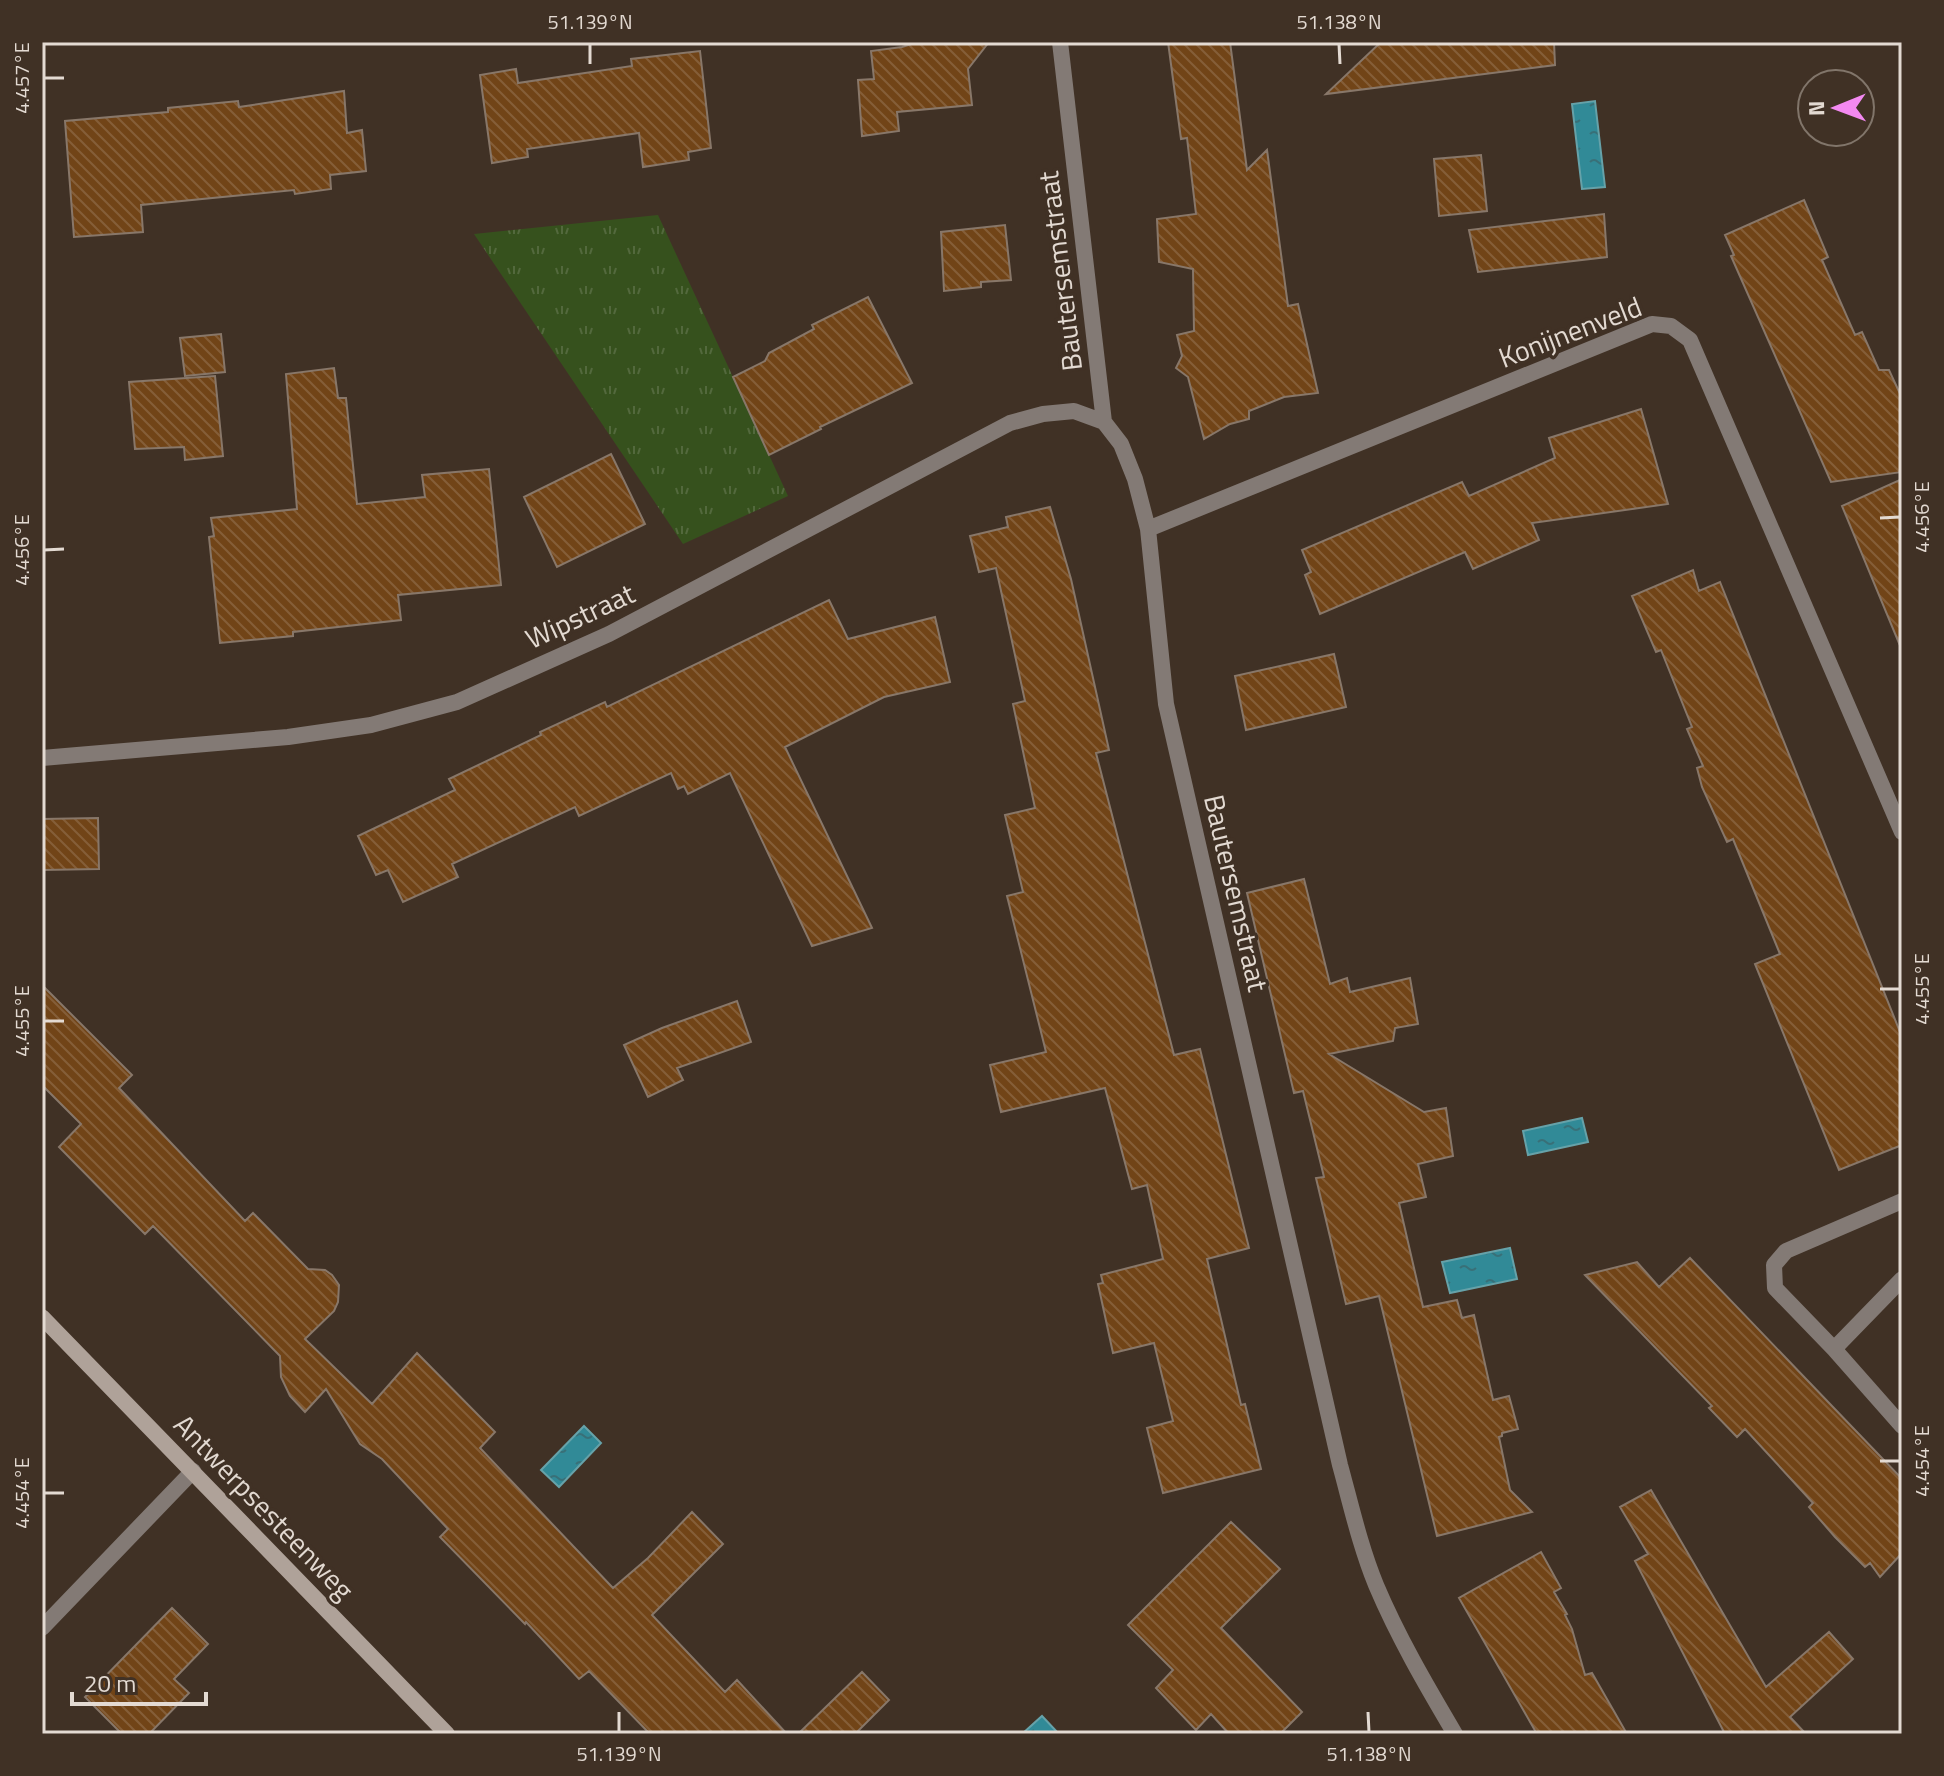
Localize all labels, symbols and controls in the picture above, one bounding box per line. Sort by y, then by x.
text: 51.139°N [547,6,633,37]
text: 51.138°N [1296,6,1382,37]
text: 4.457°E [6,42,37,114]
north arrow [1796,68,1876,148]
text: N [1799,100,1833,116]
street label: Bautersemstraat [1026,169,1093,373]
street label: Konijnenveld [1492,285,1648,379]
text: 4.456°E [1906,481,1937,553]
text: 4.456°E [6,514,37,586]
street label: Wipstraat [518,571,642,660]
street label: Bautersemstraat [1193,790,1280,996]
text: 4.455°E [1906,953,1937,1025]
text: 4.455°E [6,985,37,1057]
street label: Antwerpsesteenweg [164,1404,365,1609]
text: 4.454°E [1906,1425,1937,1497]
text: 4.454°E [6,1457,37,1529]
scale bar [72,1656,206,1706]
text: 20 m [84,1665,136,1701]
text: 51.139°N [576,1738,662,1769]
text: 51.138°N [1326,1738,1412,1769]

